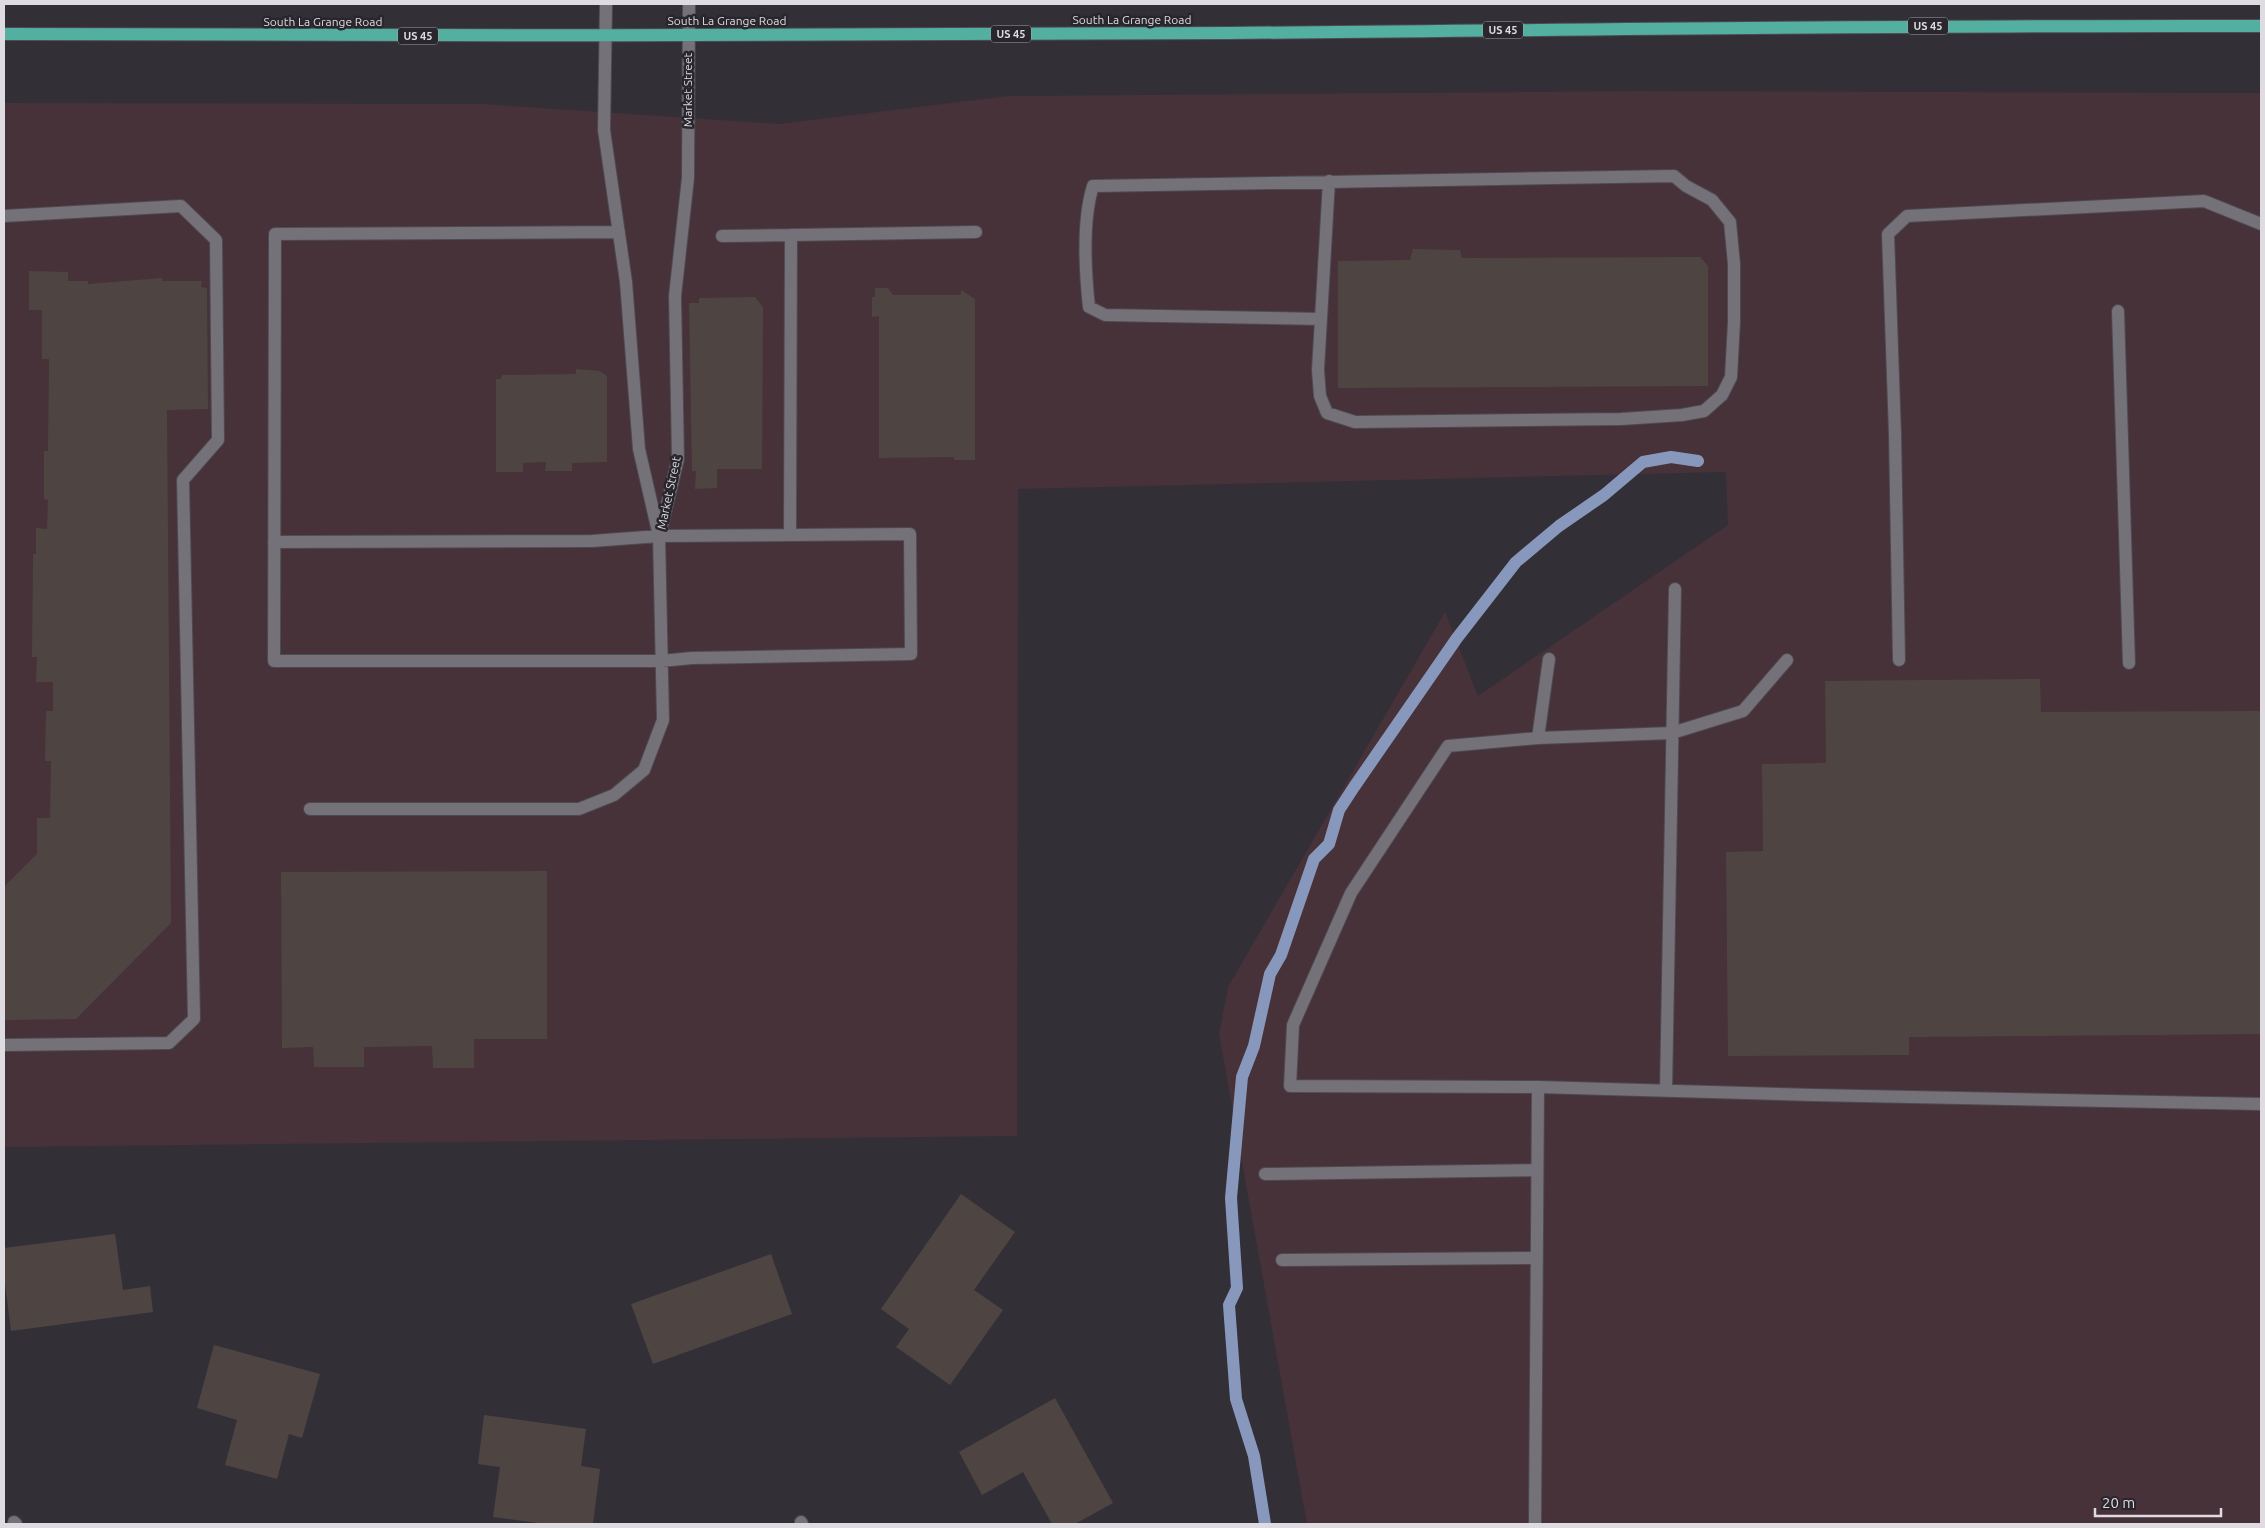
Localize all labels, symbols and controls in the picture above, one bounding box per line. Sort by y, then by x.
street label: South La Grange Road [1073,13,1191,26]
street label: South La Grange Road [668,14,786,27]
street label: South La Grange Road [264,15,382,28]
road number: US 45 [1908,18,1948,34]
road number: US 45 [1483,22,1523,38]
road number: US 45 [991,26,1031,42]
road number: US 45 [398,28,438,44]
street label: Market Street [681,52,694,127]
street label: Market Street [654,455,683,531]
scale bar [2095,1486,2221,1518]
text: 20 m [2102,1494,2135,1511]

